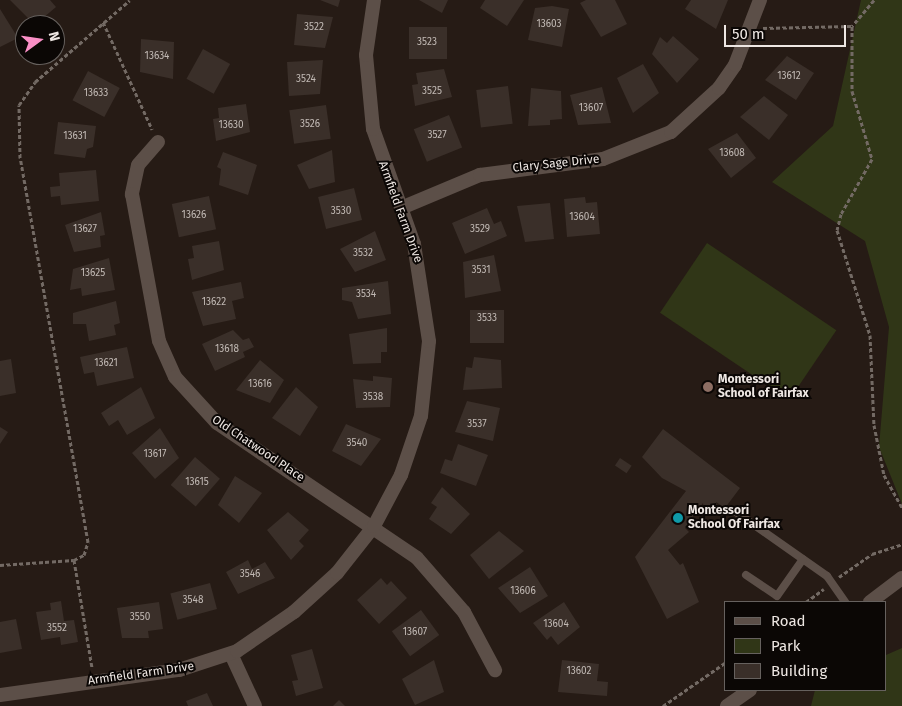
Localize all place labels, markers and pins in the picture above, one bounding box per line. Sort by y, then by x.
place label: Montessori School of Fairfax [718,373,809,401]
marker: Montessori School of Fairfax [702,381,714,393]
place label: Montessori School Of Fairfax [688,504,780,532]
marker: Montessori School Of Fairfax [672,512,684,524]

